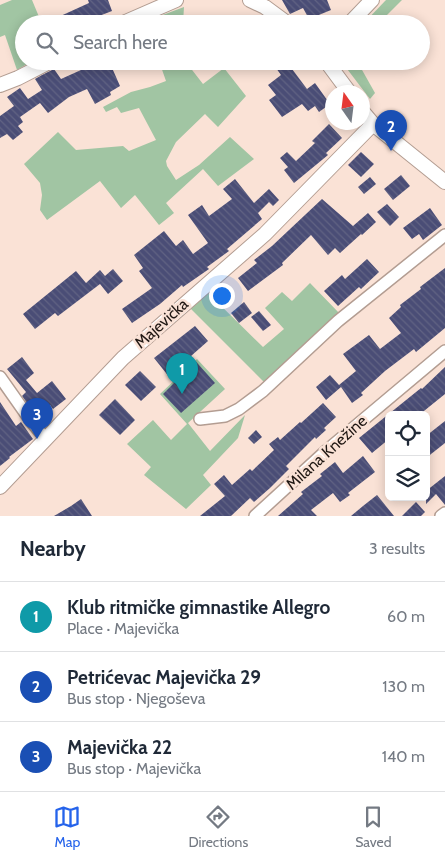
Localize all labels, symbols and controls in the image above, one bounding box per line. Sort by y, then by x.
search box [15,15,430,70]
icon: search [33,29,61,57]
text: Search here [73,31,167,54]
north arrow [325,85,370,130]
pin: 2 [375,110,407,151]
your location [209,283,235,309]
street label: Majevička [131,294,192,352]
pin: 1 [166,353,198,394]
pin: 3 [21,398,53,439]
street label: Milana Knežine [282,411,371,494]
map controls [385,411,430,501]
button: locate [385,411,430,456]
button: layers [385,456,430,501]
text: Nearby [20,536,86,561]
text: 3 results [369,539,425,558]
text: Klub ritmičke gimnastike Allegro [67,596,330,619]
text: 1 [33,607,39,626]
text: 60 m [387,607,425,626]
text: Place · Majevička [67,619,179,638]
text: Petrićevac Majevička 29 [67,666,261,689]
text: 2 [32,677,40,696]
text: 130 m [382,677,425,696]
text: Bus stop · Njegoševa [67,689,205,708]
text: Majevička 22 [67,736,172,759]
text: 3 [32,747,40,766]
text: 140 m [382,747,425,766]
text: Bus stop · Majevička [67,759,201,778]
tab: Map [53,803,81,851]
tab: Directions [188,803,248,851]
tab: Saved [355,803,392,851]

